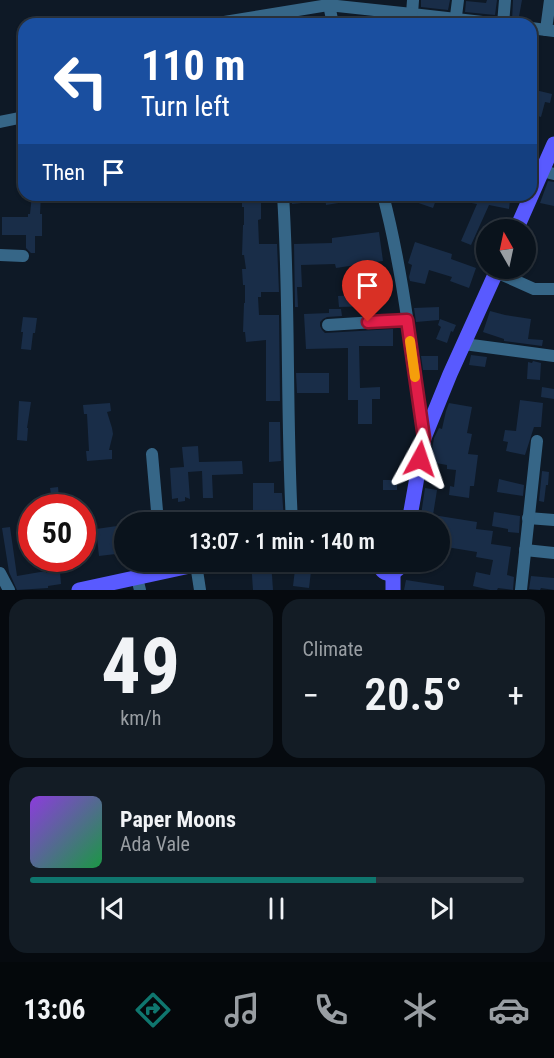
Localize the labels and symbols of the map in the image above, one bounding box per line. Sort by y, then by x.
north arrow [476,219,536,279]
pin [342,260,393,322]
position arrow [388,427,452,491]
speed limit sign: 50 [18,494,96,572]

